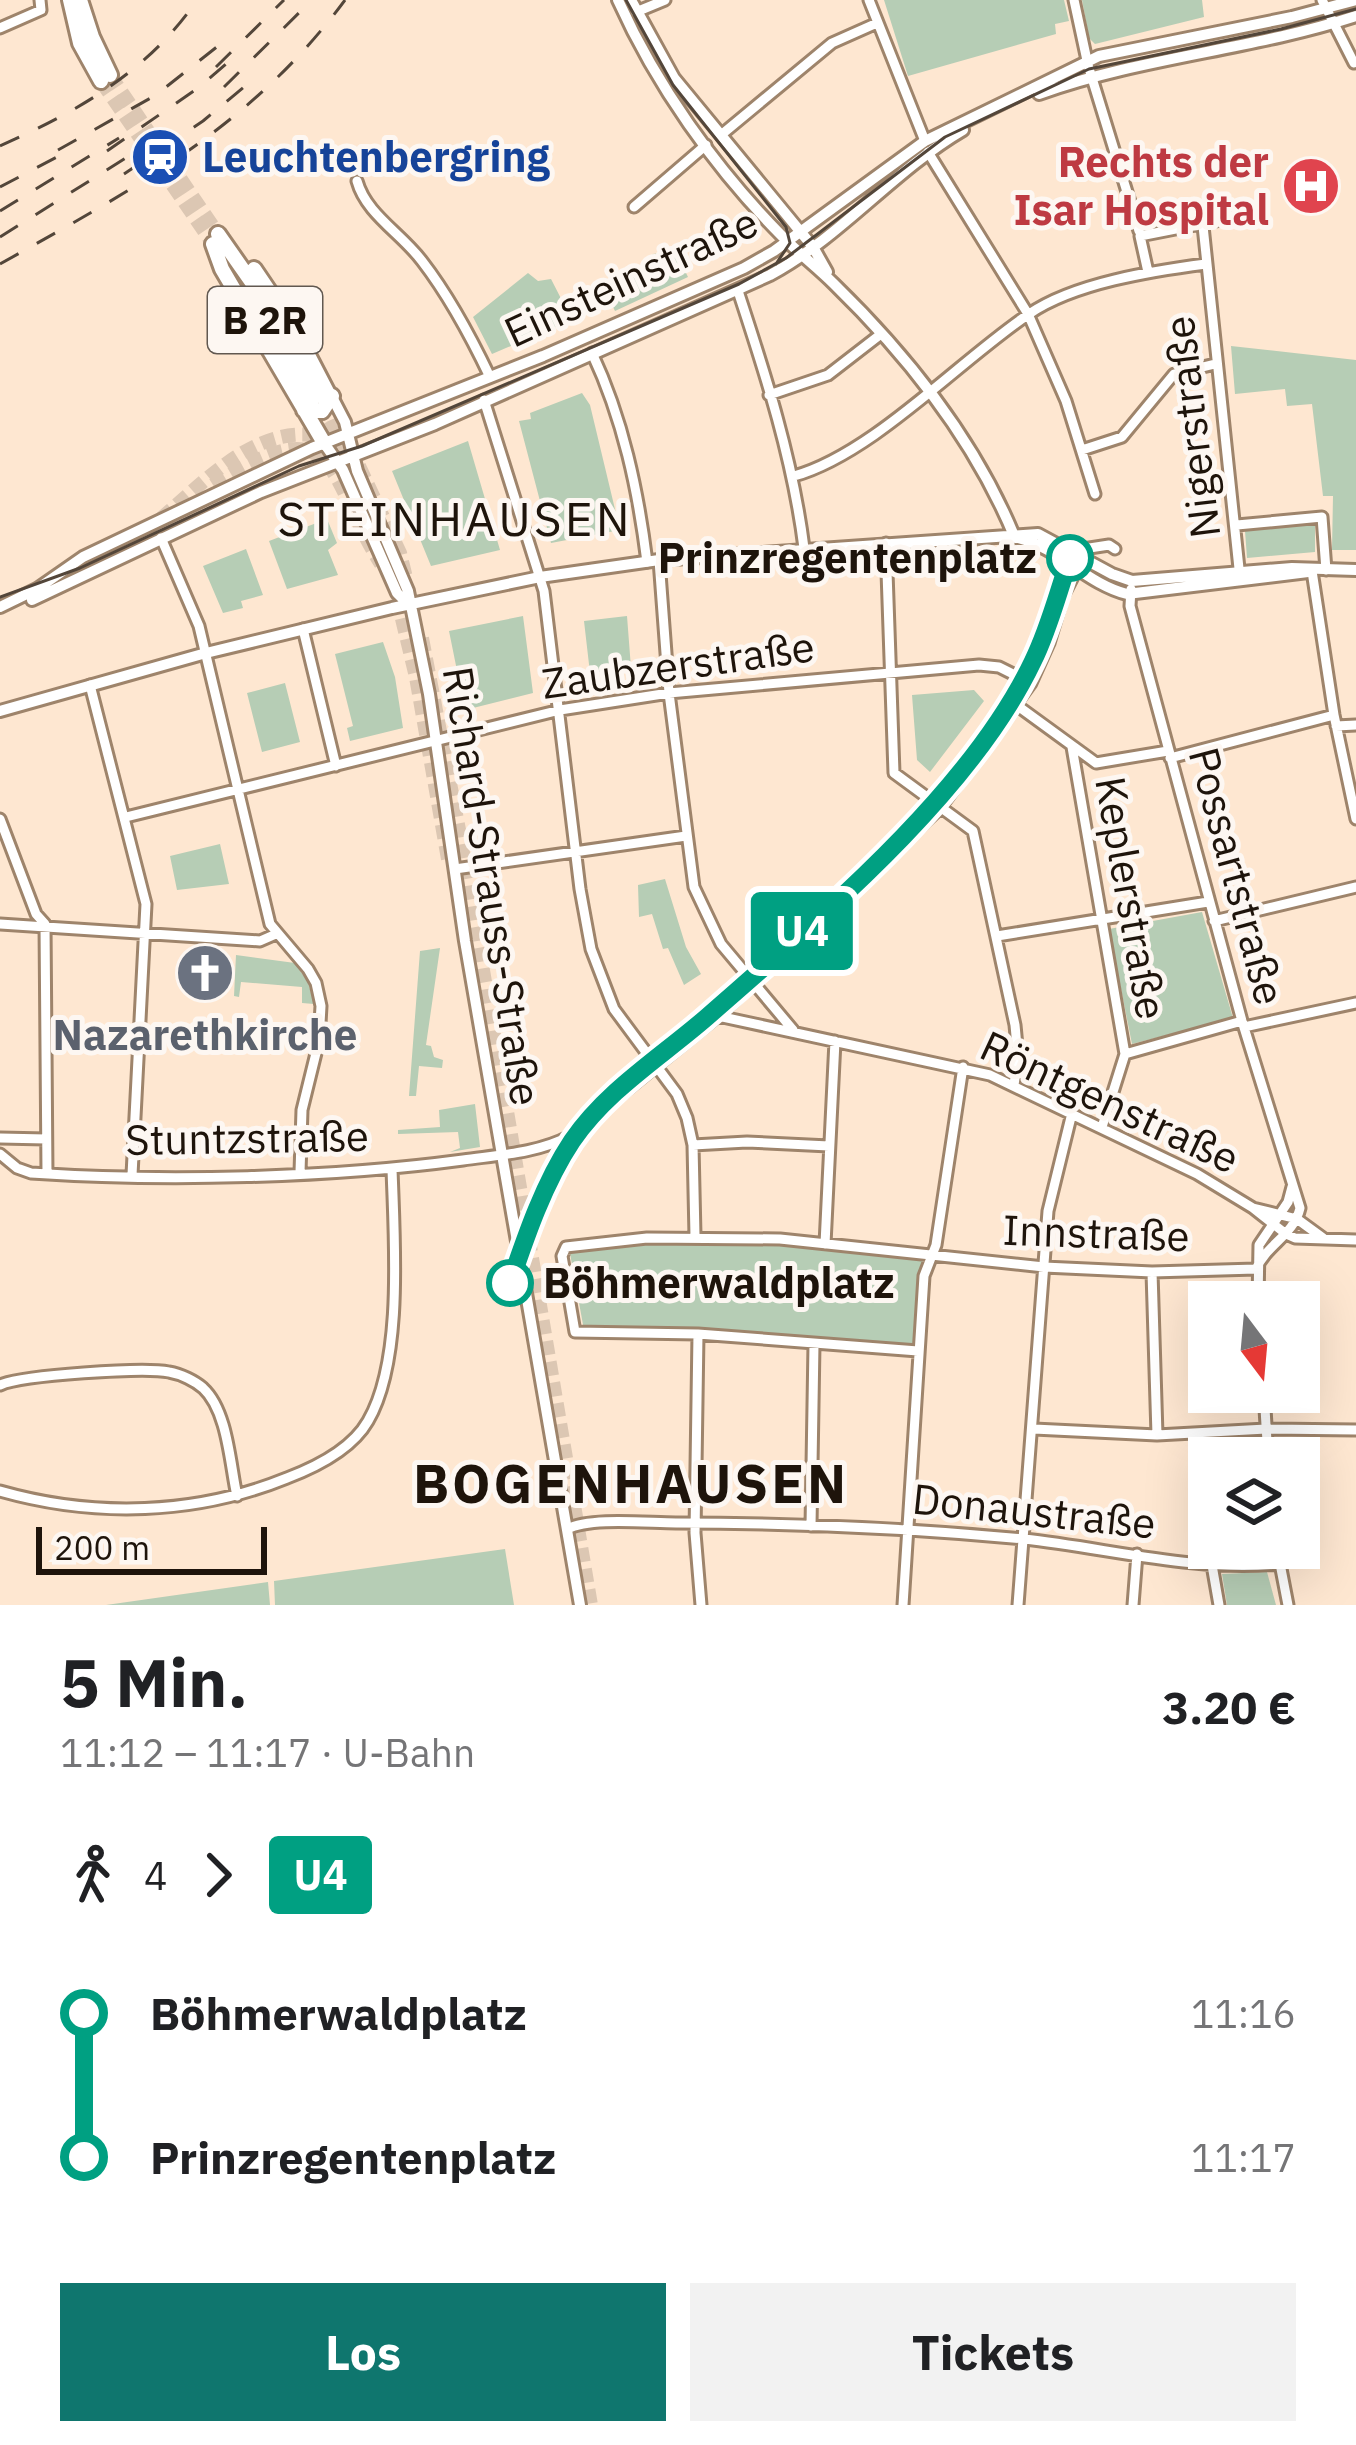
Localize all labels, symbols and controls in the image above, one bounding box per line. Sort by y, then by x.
station icon: Leuchtenbergring [129,126,191,188]
place label: Leuchtenbergring [202,129,550,184]
place label: Rechts der Isar Hospital [1014,134,1269,237]
hospital icon: Rechts der Isar Hospital [1280,155,1342,217]
street label: Einsteinstraße [495,194,766,359]
road number: B 2R [208,287,322,353]
street label: Nigerstraße [1151,313,1232,541]
district label: STEINHAUSEN [277,487,633,549]
place label: Prinzregentenplatz [658,530,1037,585]
marker: Prinzregentenplatz [1048,536,1092,580]
street label: Zaubzerstraße [538,618,818,711]
street label: Richard-Strauss-Straße [431,662,554,1109]
street label: Possartstraße [1177,741,1298,1011]
street label: Keplerstraße [1083,772,1180,1024]
line badge: U4 [748,892,856,970]
text: U4 [775,903,829,958]
church icon: Nazarethkirche [174,942,236,1004]
place label: Nazarethkirche [53,1007,357,1062]
street label: Röntgenstraße [972,1018,1248,1185]
street label: Stuntzstraße [125,1108,369,1167]
street label: Innstraße [1002,1202,1190,1263]
place label: Böhmerwaldplatz [543,1255,895,1310]
marker: Böhmerwaldplatz [488,1261,532,1305]
north arrow [1188,1281,1320,1413]
map controls [1188,1281,1320,1569]
button: layers [1188,1437,1320,1569]
district label: BOGENHAUSEN [413,1448,849,1518]
street label: Donaustraße [910,1470,1158,1551]
scale bar [36,1521,267,1574]
text: 200 m [54,1526,150,1569]
text: 5 Min. [60,1639,248,1725]
text: 3.20 € [1162,1678,1296,1736]
text: 11:12 – 11:17 · U-Bahn [60,1727,475,1778]
icon: walk [60,1842,126,1908]
icon: forward [185,1842,251,1908]
text: U4 [293,1847,348,1902]
text: 4 [144,1850,167,1901]
text: Böhmerwaldplatz [150,1984,527,2042]
text: 11:16 [1191,1988,1296,2039]
text: Prinzregentenplatz [150,2128,556,2186]
text: 11:17 [1191,2132,1296,2183]
button: Los [60,2283,666,2421]
button: Tickets [690,2283,1296,2421]

